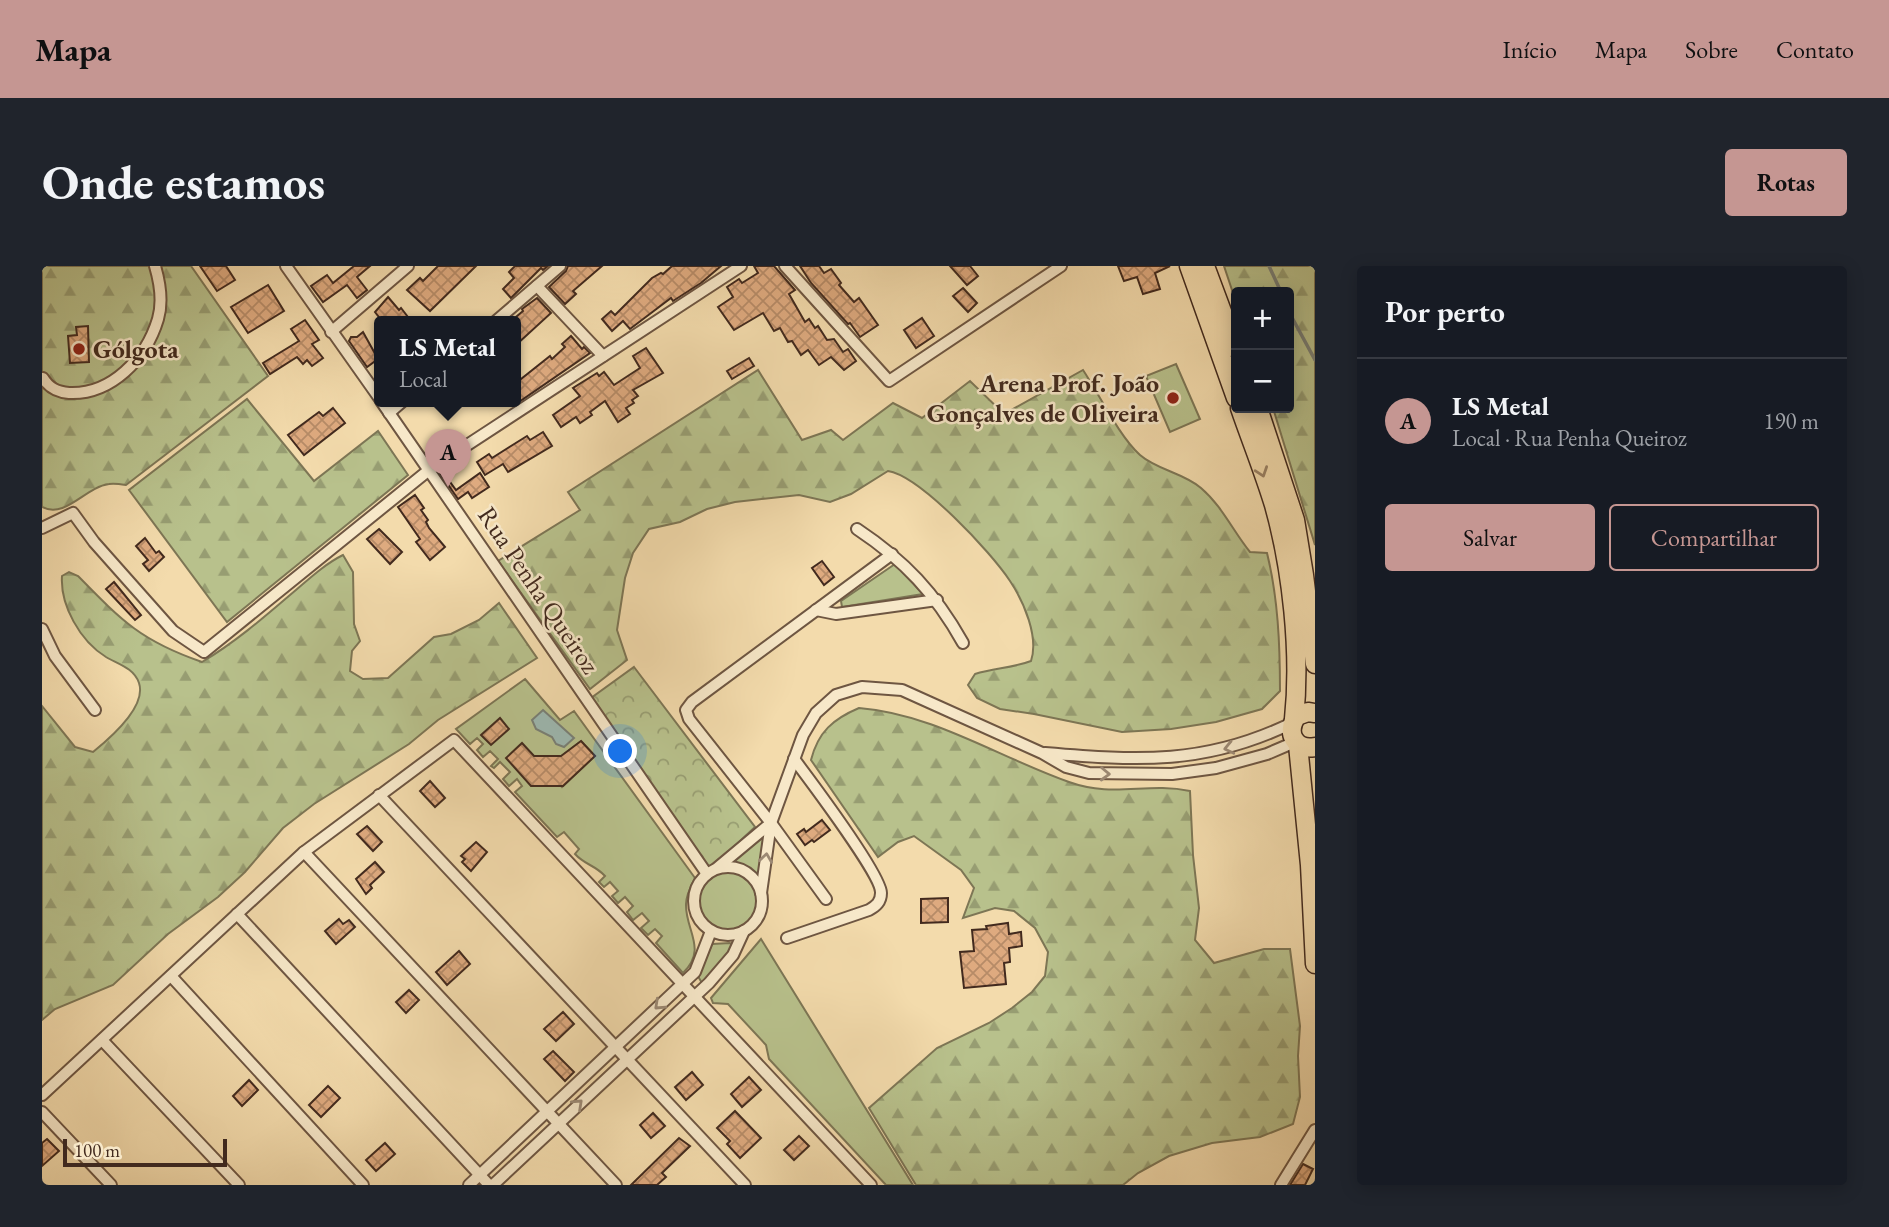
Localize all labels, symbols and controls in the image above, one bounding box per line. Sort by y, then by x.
text: Mapa [35,28,112,71]
text: Início [1503,34,1557,65]
text: Mapa [1595,34,1647,65]
text: Sobre [1685,34,1738,65]
text: Contato [1776,34,1854,65]
button: Rotas [1725,149,1847,216]
text: Onde estamos [42,150,325,214]
map controls [1231,287,1294,413]
button: + [1231,287,1294,350]
text: Por perto [1385,292,1505,331]
popup [374,316,521,407]
text: LS Metal [399,330,496,364]
place label: Gólgota [93,332,179,366]
marker: Gólgota [71,341,87,357]
button: − [1231,350,1294,413]
text: Local [399,364,448,394]
place label: Arena Prof. João Gonçalves de Oliveira [927,366,1160,430]
text: LS Metal [1452,389,1549,423]
marker: Arena Prof. João Gonçalves de Oliveira [1165,390,1181,406]
text: A [1400,406,1416,436]
text: 190 m [1763,406,1819,436]
text: Local · Rua Penha Queiroz [1452,423,1687,453]
pin: A [425,429,471,487]
one-way arrow [1254,466,1268,478]
street label: Rua Penha Queiroz [470,500,608,680]
button: Salvar [1385,504,1595,571]
button: Compartilhar [1609,504,1819,571]
your location [603,734,637,768]
one-way arrow [1223,740,1235,754]
one-way arrow [1101,766,1111,782]
one-way arrow [758,852,773,863]
one-way arrow [654,997,667,1010]
one-way arrow [570,1100,583,1113]
scale bar [63,1136,228,1168]
text: 100 m [74,1138,120,1163]

